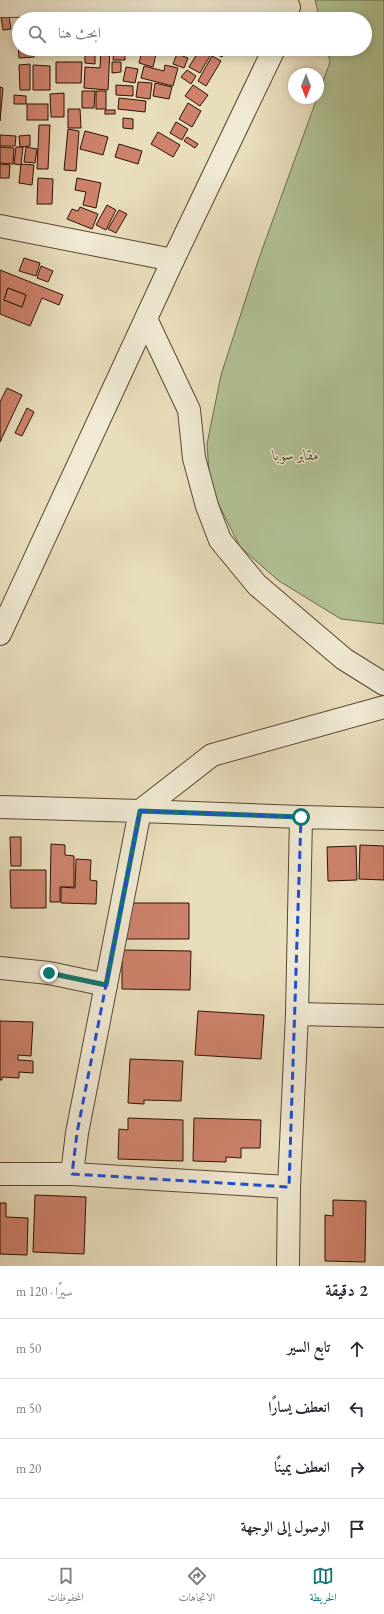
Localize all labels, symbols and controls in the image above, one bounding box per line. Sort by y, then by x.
search box [12,12,372,56]
icon: search [26,23,48,45]
text: ابحث هنا [58,23,101,42]
north arrow [288,68,324,104]
park label: مقابر سوبا [271,445,319,464]
route start [292,808,310,826]
route end [40,964,58,982]
text: 2 دقيقة [325,1279,368,1301]
text: سيرًا · 120 m [16,1283,73,1300]
text: تابع السير [287,1337,330,1356]
icon: ahead [346,1338,368,1360]
text: 50 m [16,1340,41,1357]
text: انعطف يسارًا [268,1397,330,1416]
icon: left [346,1398,368,1420]
text: 50 m [16,1400,41,1417]
text: انعطف يمينًا [274,1457,330,1476]
icon: right [346,1458,368,1480]
text: 20 m [16,1460,41,1477]
text: الوصول إلى الوجهة [241,1517,330,1536]
icon: arrive [346,1518,368,1540]
tab: المحفوظات [47,1565,84,1608]
tab: الاتجاهات [178,1565,215,1608]
tab: الخريطة [310,1565,337,1608]

